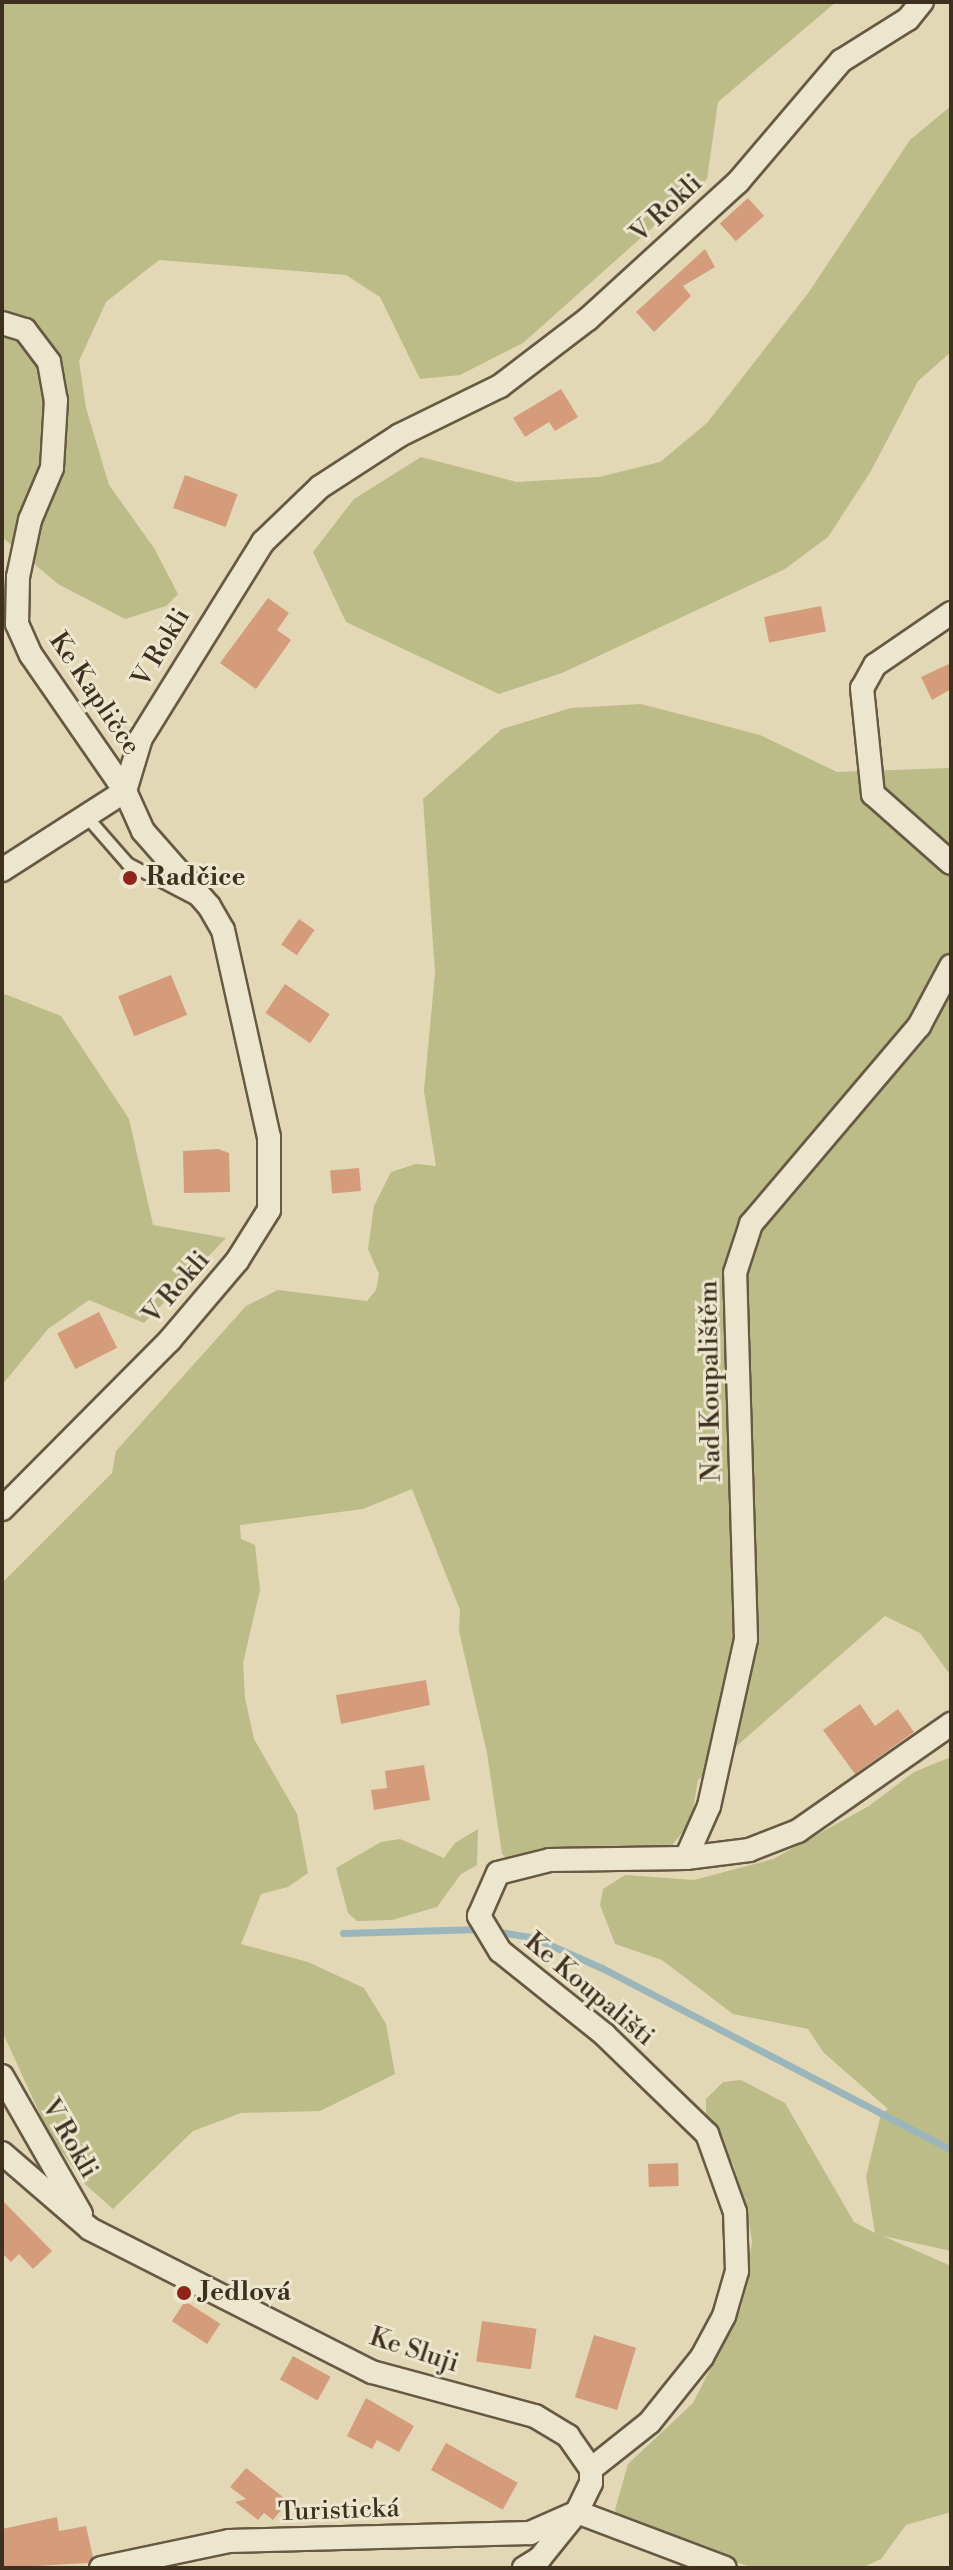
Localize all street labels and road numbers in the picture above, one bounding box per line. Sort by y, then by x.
street label: V Rokli [625,168,709,250]
street label: V Rokli [126,603,198,693]
street label: Ke Kapličce [42,627,146,761]
street label: V Rokli [137,1245,217,1331]
street label: Nad Koupalištěm [694,1280,728,1482]
street label: Ke Koupališti [518,1927,660,2053]
street label: V Rokli [34,2094,104,2184]
street label: Ke Sluji [365,2322,463,2380]
street label: Turistická [278,2493,400,2529]

